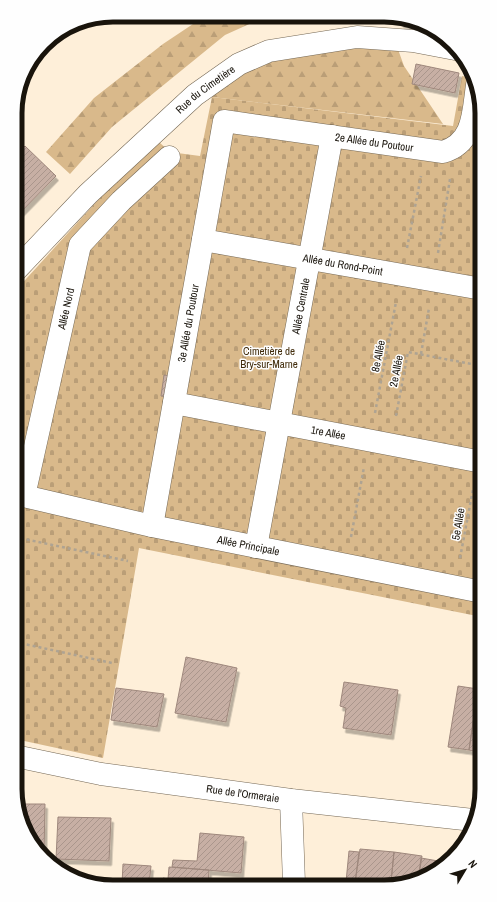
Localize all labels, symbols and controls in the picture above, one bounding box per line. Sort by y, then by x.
street label: Rue du Cimetière [173,62,238,117]
street label: 2e Allée du Poutour [334,130,414,155]
street label: Allée du Rond-Point [301,250,384,279]
street label: Allée Centrale [288,277,313,336]
street label: 3e Allée du Poutour [174,283,202,363]
street label: Allée Nord [54,286,77,332]
street label: 8e Allée [368,339,388,373]
park label: Cimetière de Bry-sur-Marne [240,344,298,371]
street label: 2e Allée [386,354,406,388]
street label: 1re Allée [310,422,347,443]
street label: 5e Allée [448,507,468,541]
street label: Allée Principale [215,532,281,558]
street label: Rue de l'Ormeraie [205,781,280,805]
north arrow [445,850,485,890]
text: N [465,857,480,871]

